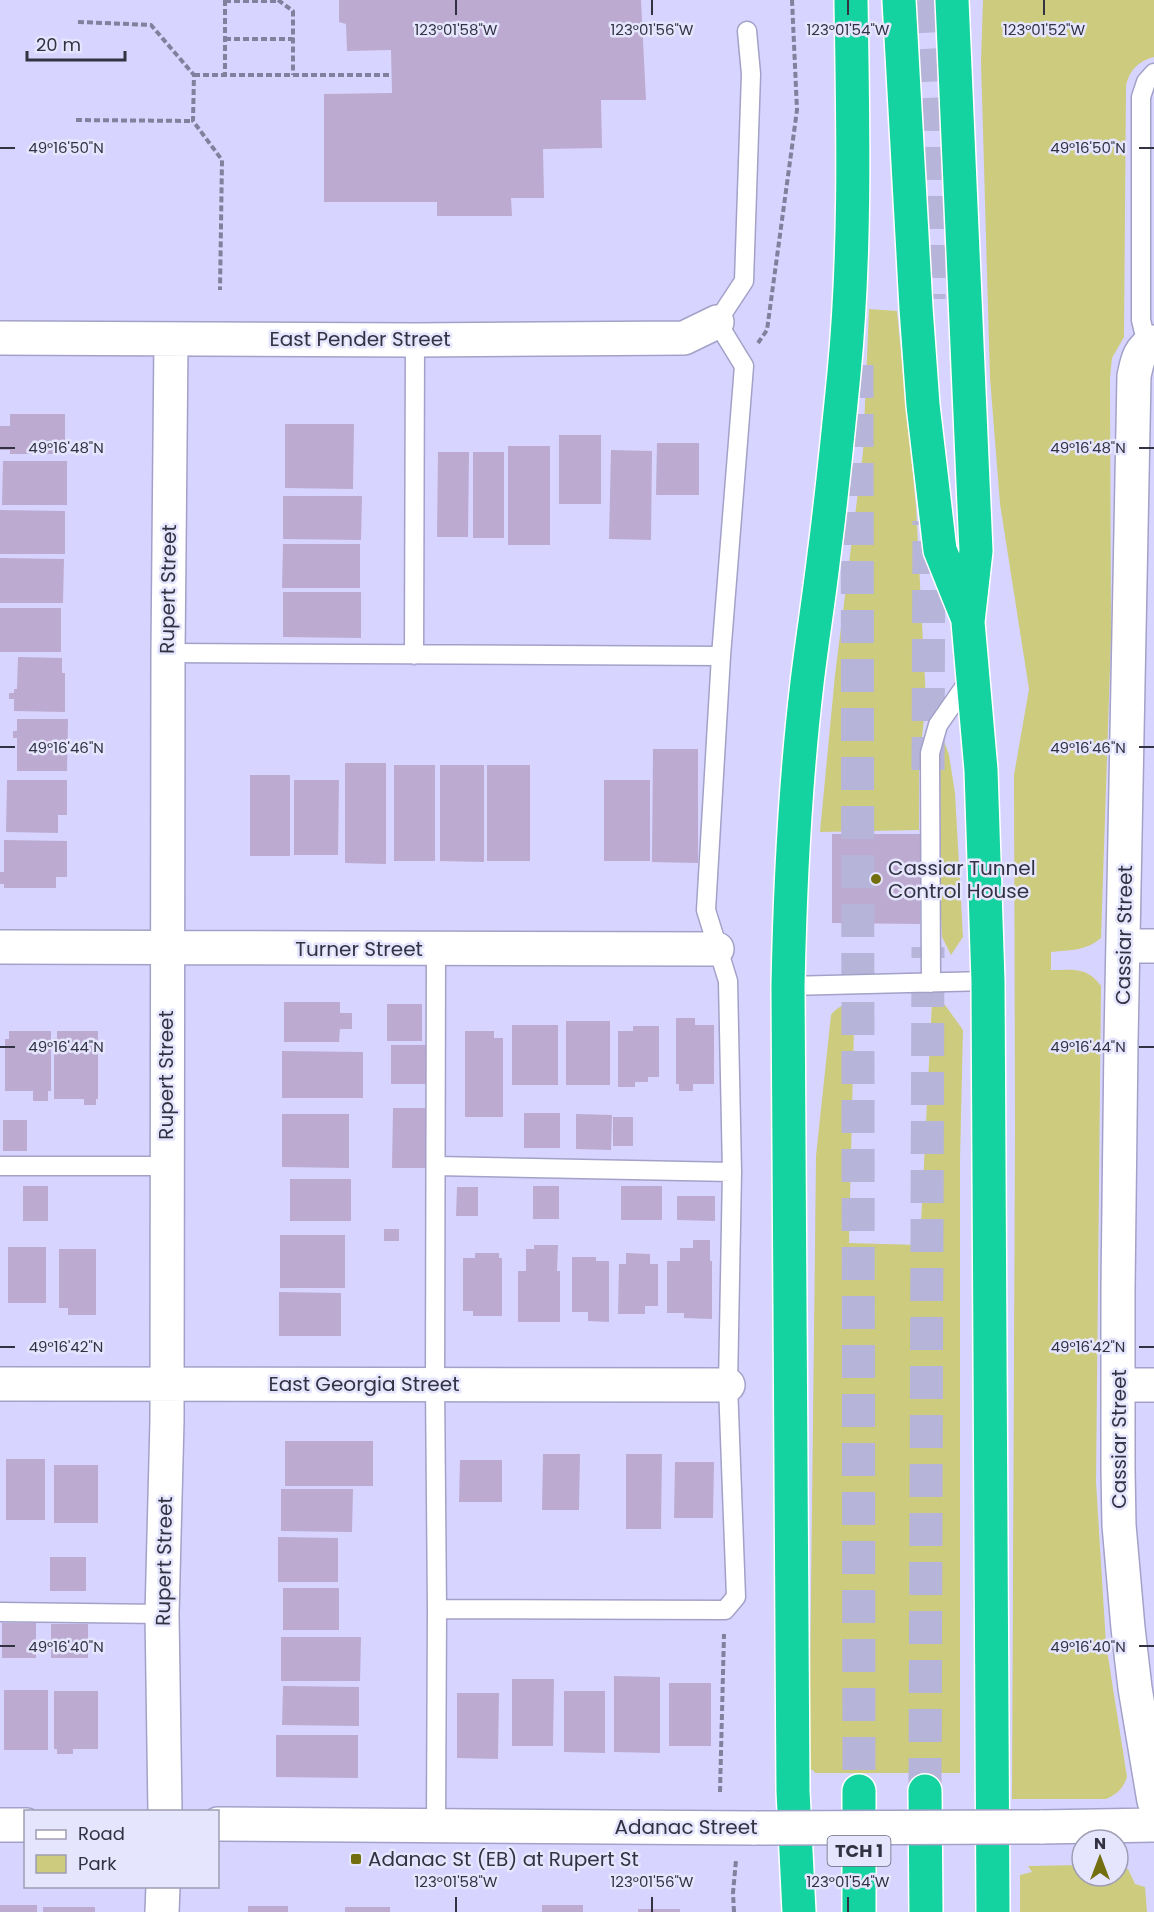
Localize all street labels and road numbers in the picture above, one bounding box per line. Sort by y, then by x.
street label: East Pender Street [270,325,450,353]
street label: Rupert Street [153,524,183,654]
street label: Cassiar Street [1109,865,1139,1005]
street label: Turner Street [295,935,423,963]
street label: Rupert Street [152,1010,180,1140]
street label: Cassiar Street [1105,1369,1133,1509]
street label: East Georgia Street [269,1370,459,1398]
street label: Rupert Street [149,1496,179,1626]
street label: Adanac Street [615,1813,757,1841]
road number: TCH 1 [828,1836,890,1866]

